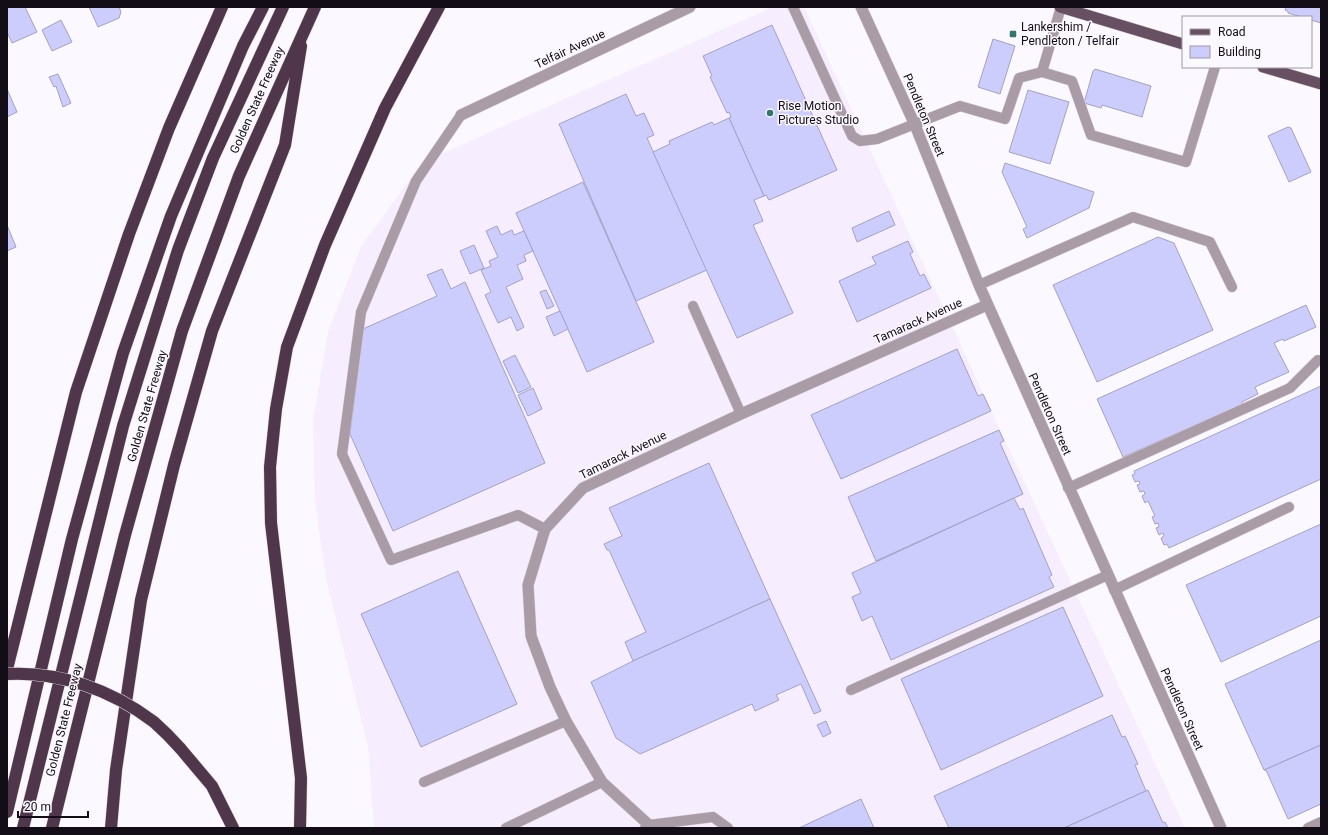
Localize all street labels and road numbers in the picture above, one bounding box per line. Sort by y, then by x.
street label: Telfair Avenue [533,27,607,71]
street label: Golden State Freeway [227,44,287,156]
street label: Pendleton Street [900,72,948,159]
street label: Tamarack Avenue [872,295,964,347]
street label: Golden State Freeway [124,348,170,464]
street label: Pendleton Street [1026,371,1074,457]
street label: Tamarack Avenue [577,428,669,482]
street label: Golden State Freeway [43,662,85,778]
street label: Pendleton Street [1158,666,1206,752]

